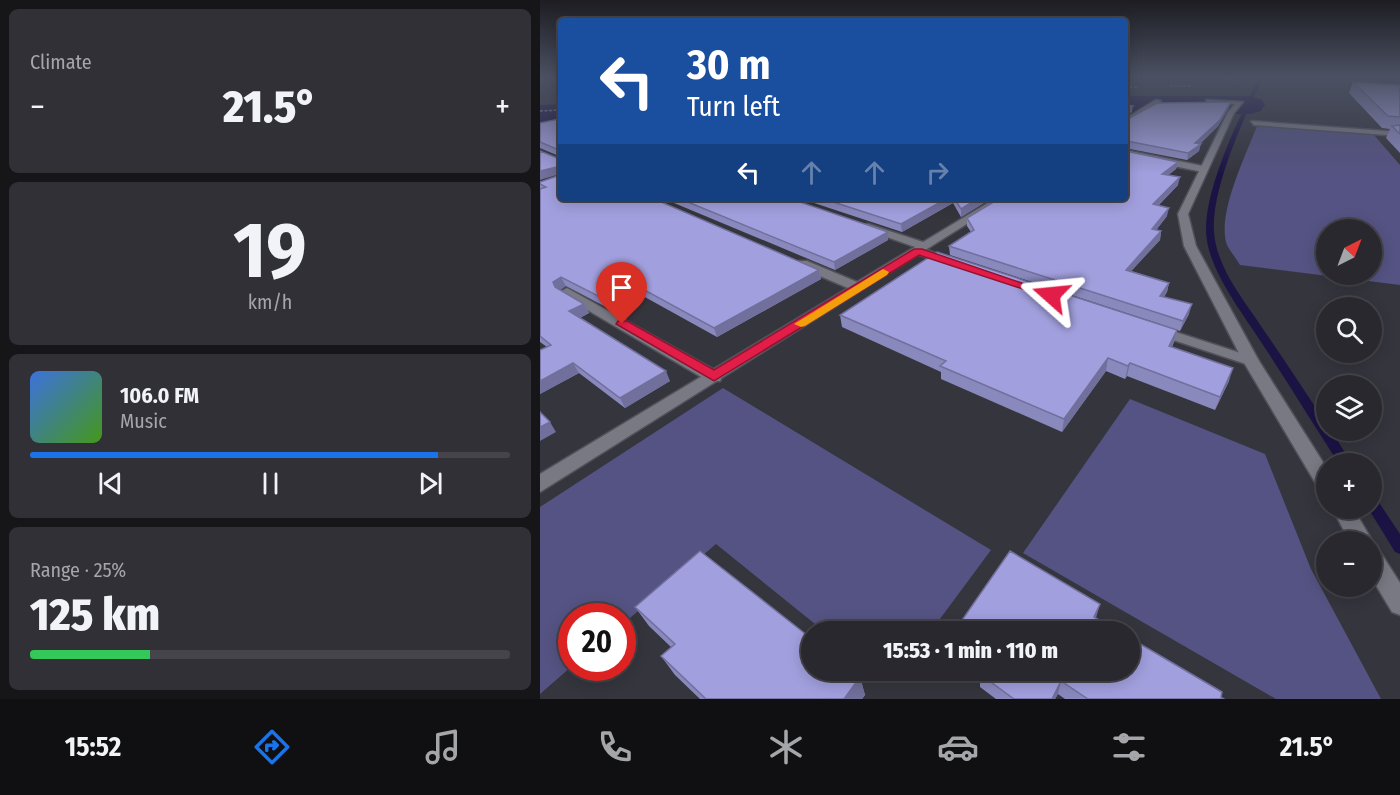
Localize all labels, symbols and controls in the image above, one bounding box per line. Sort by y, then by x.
text: 30 m [687,40,771,90]
icon: left [588,42,666,120]
text: Climate [30,50,92,74]
text: 21.5° [223,80,317,134]
text: − [30,87,45,127]
text: + [495,87,510,127]
text: Turn left [687,91,780,123]
icon: left [732,156,765,189]
icon: ahead [795,156,828,189]
icon: ahead [858,156,891,189]
icon: right [921,156,954,189]
text: 19 [233,204,307,298]
north arrow [1316,219,1382,285]
map controls [1316,219,1382,597]
pin [596,262,647,324]
position arrow [1019,263,1083,327]
icon: arrive [605,271,638,304]
text: km/h [248,290,292,314]
button: search [1316,297,1382,363]
button: layers [1316,375,1382,441]
text: 106.0 FM [120,382,199,409]
text: Music [120,409,167,433]
button: + [1316,453,1382,519]
icon: previous [94,467,127,500]
icon: pause [254,467,287,500]
icon: next [414,467,447,500]
button: − [1316,531,1382,597]
text: Range · 25% [30,558,126,582]
text: 125 km [30,588,160,642]
speed limit sign: 20 [558,603,636,681]
text: 15:53 · 1 min · 110 m [883,637,1058,664]
icon: directions [251,726,293,768]
icon: music [422,726,464,768]
icon: phone [594,726,636,768]
icon: climate [765,726,807,768]
icon: car [937,726,979,768]
icon: filters [1108,726,1150,768]
text: 15:52 [65,731,121,763]
text: 21.5° [1280,731,1335,763]

